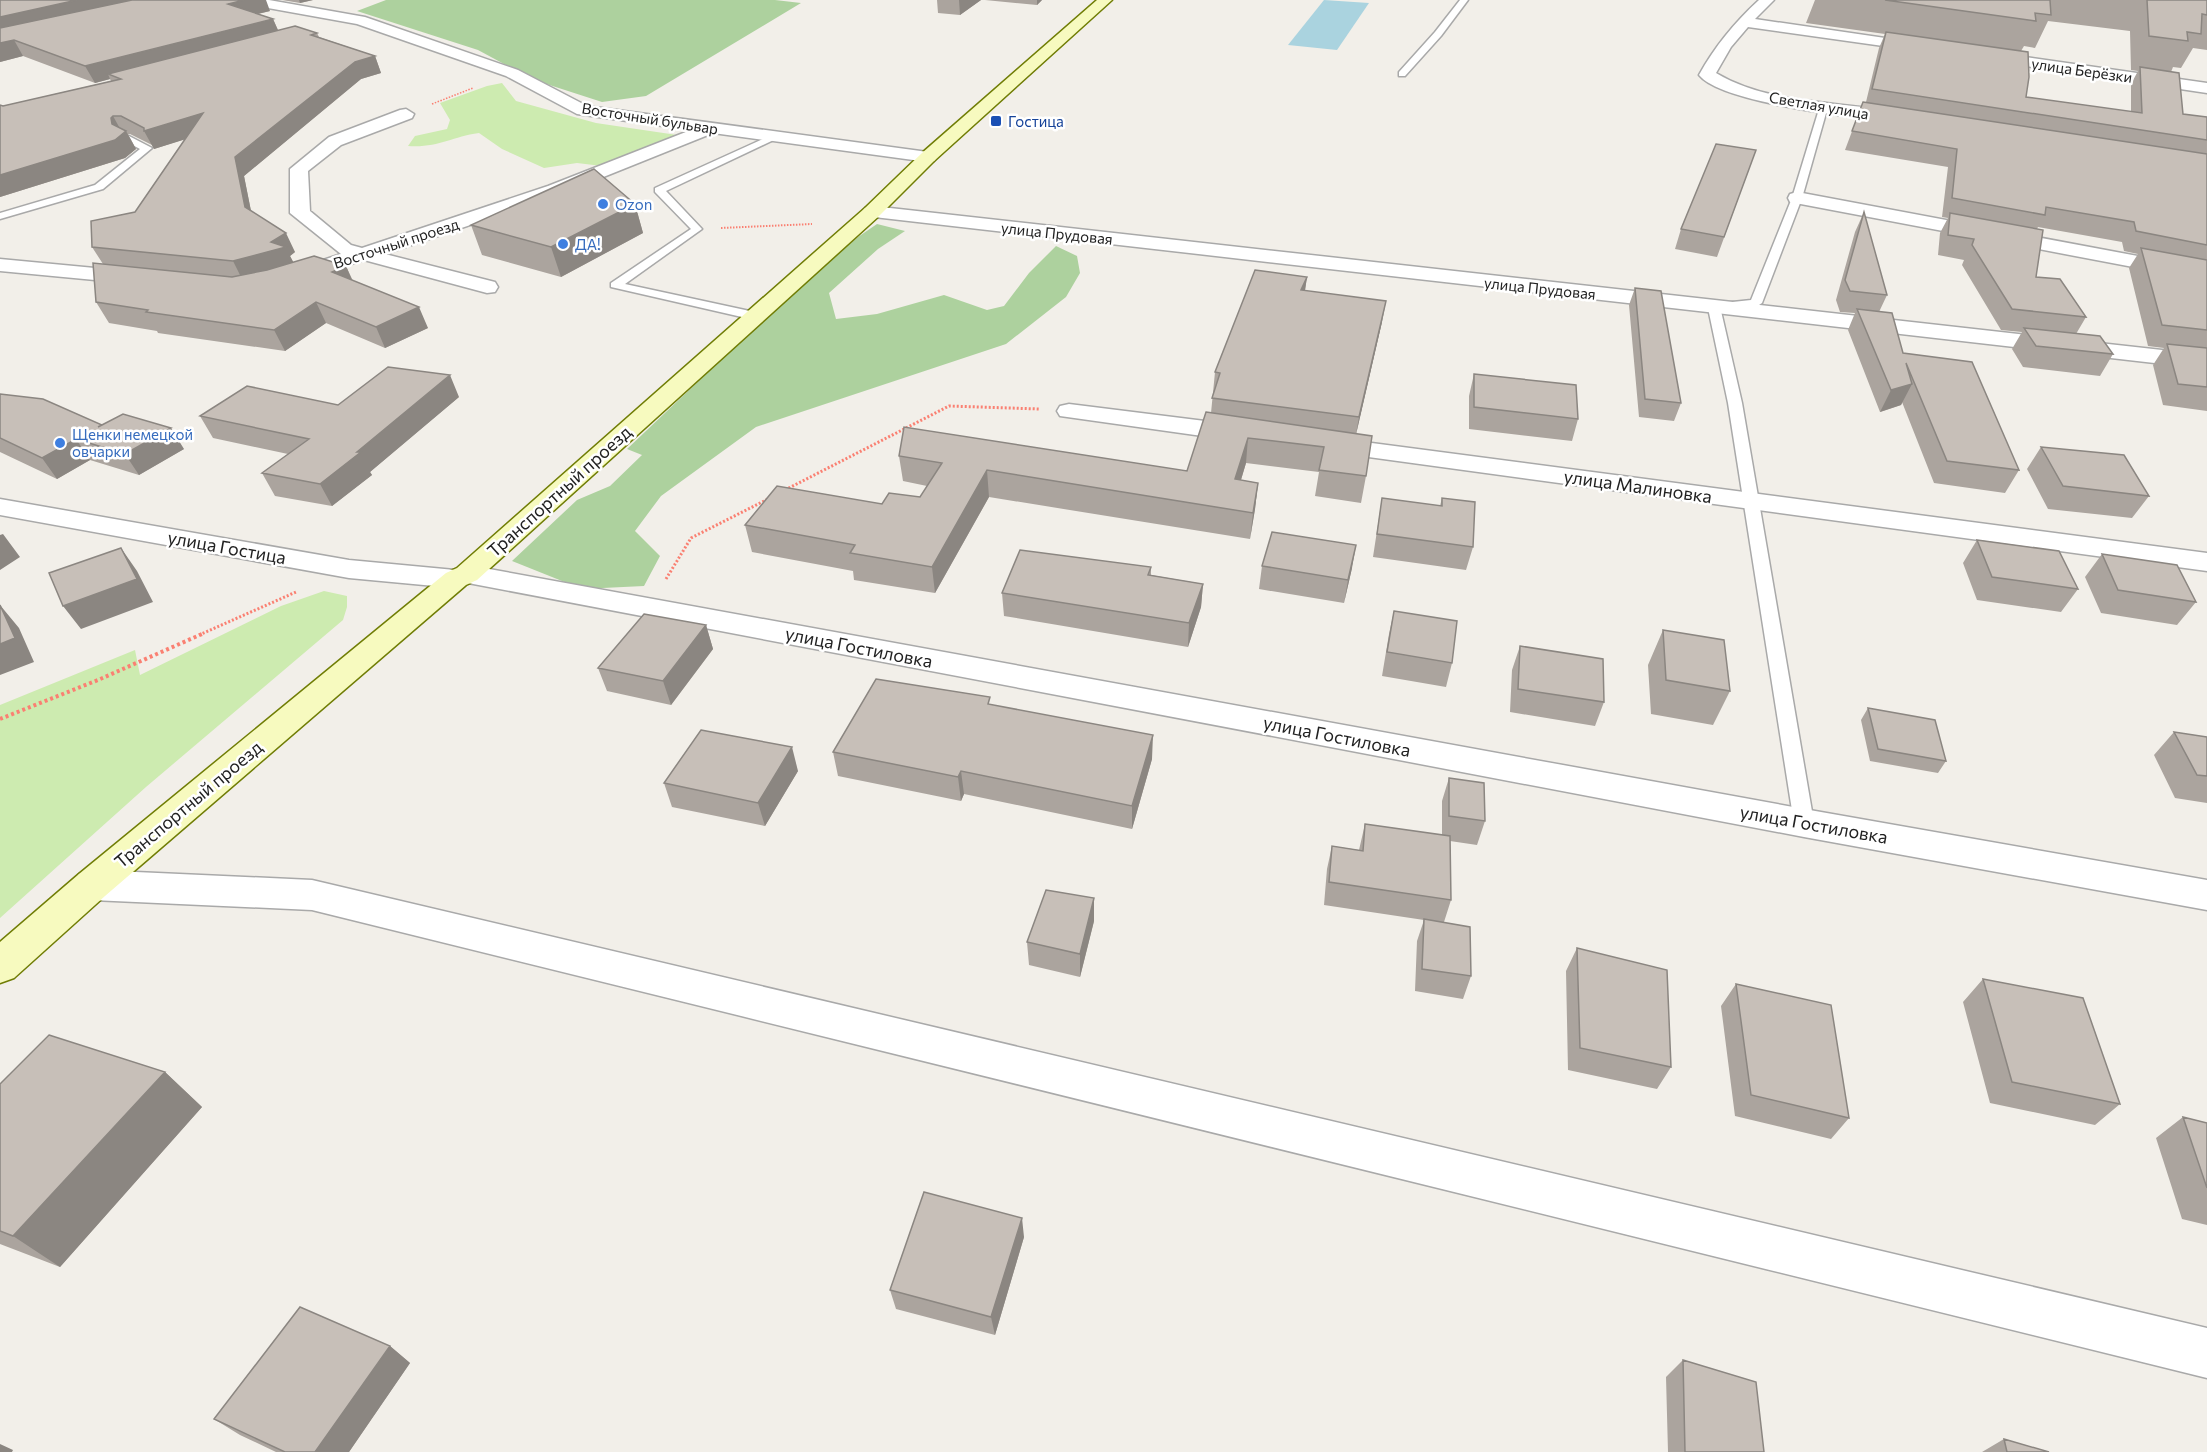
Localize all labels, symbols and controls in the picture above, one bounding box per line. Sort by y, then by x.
street label: улица Берёзки [2030,54,2134,86]
street label: Светлая улица [1768,87,1870,123]
street label: Восточный бульвар [581,98,719,138]
place label: Гостица [1008,112,1064,130]
marker: Гостица [989,114,1003,128]
place label: Ozon [615,195,652,213]
marker: Ozon [596,197,610,211]
street label: Восточный проезд [331,214,461,272]
street label: улица Прудовая [1000,218,1114,248]
place label: ДА! [575,235,601,253]
marker: ДА! [556,237,570,251]
street label: улица Прудовая [1483,273,1597,303]
street label: Транспортный проезд [482,420,636,561]
place label: Щенки немецкой овчарки [72,425,193,460]
marker: Щенки немецкой овчарки [53,436,67,450]
street label: улица Малиновка [1563,465,1713,507]
street label: улица Гостица [166,526,288,568]
street label: улица Гостиловка [783,622,935,672]
street label: улица Гостиловка [1261,711,1413,761]
street label: Транспортный проезд [110,735,267,872]
street label: улица Гостиловка [1738,800,1890,848]

